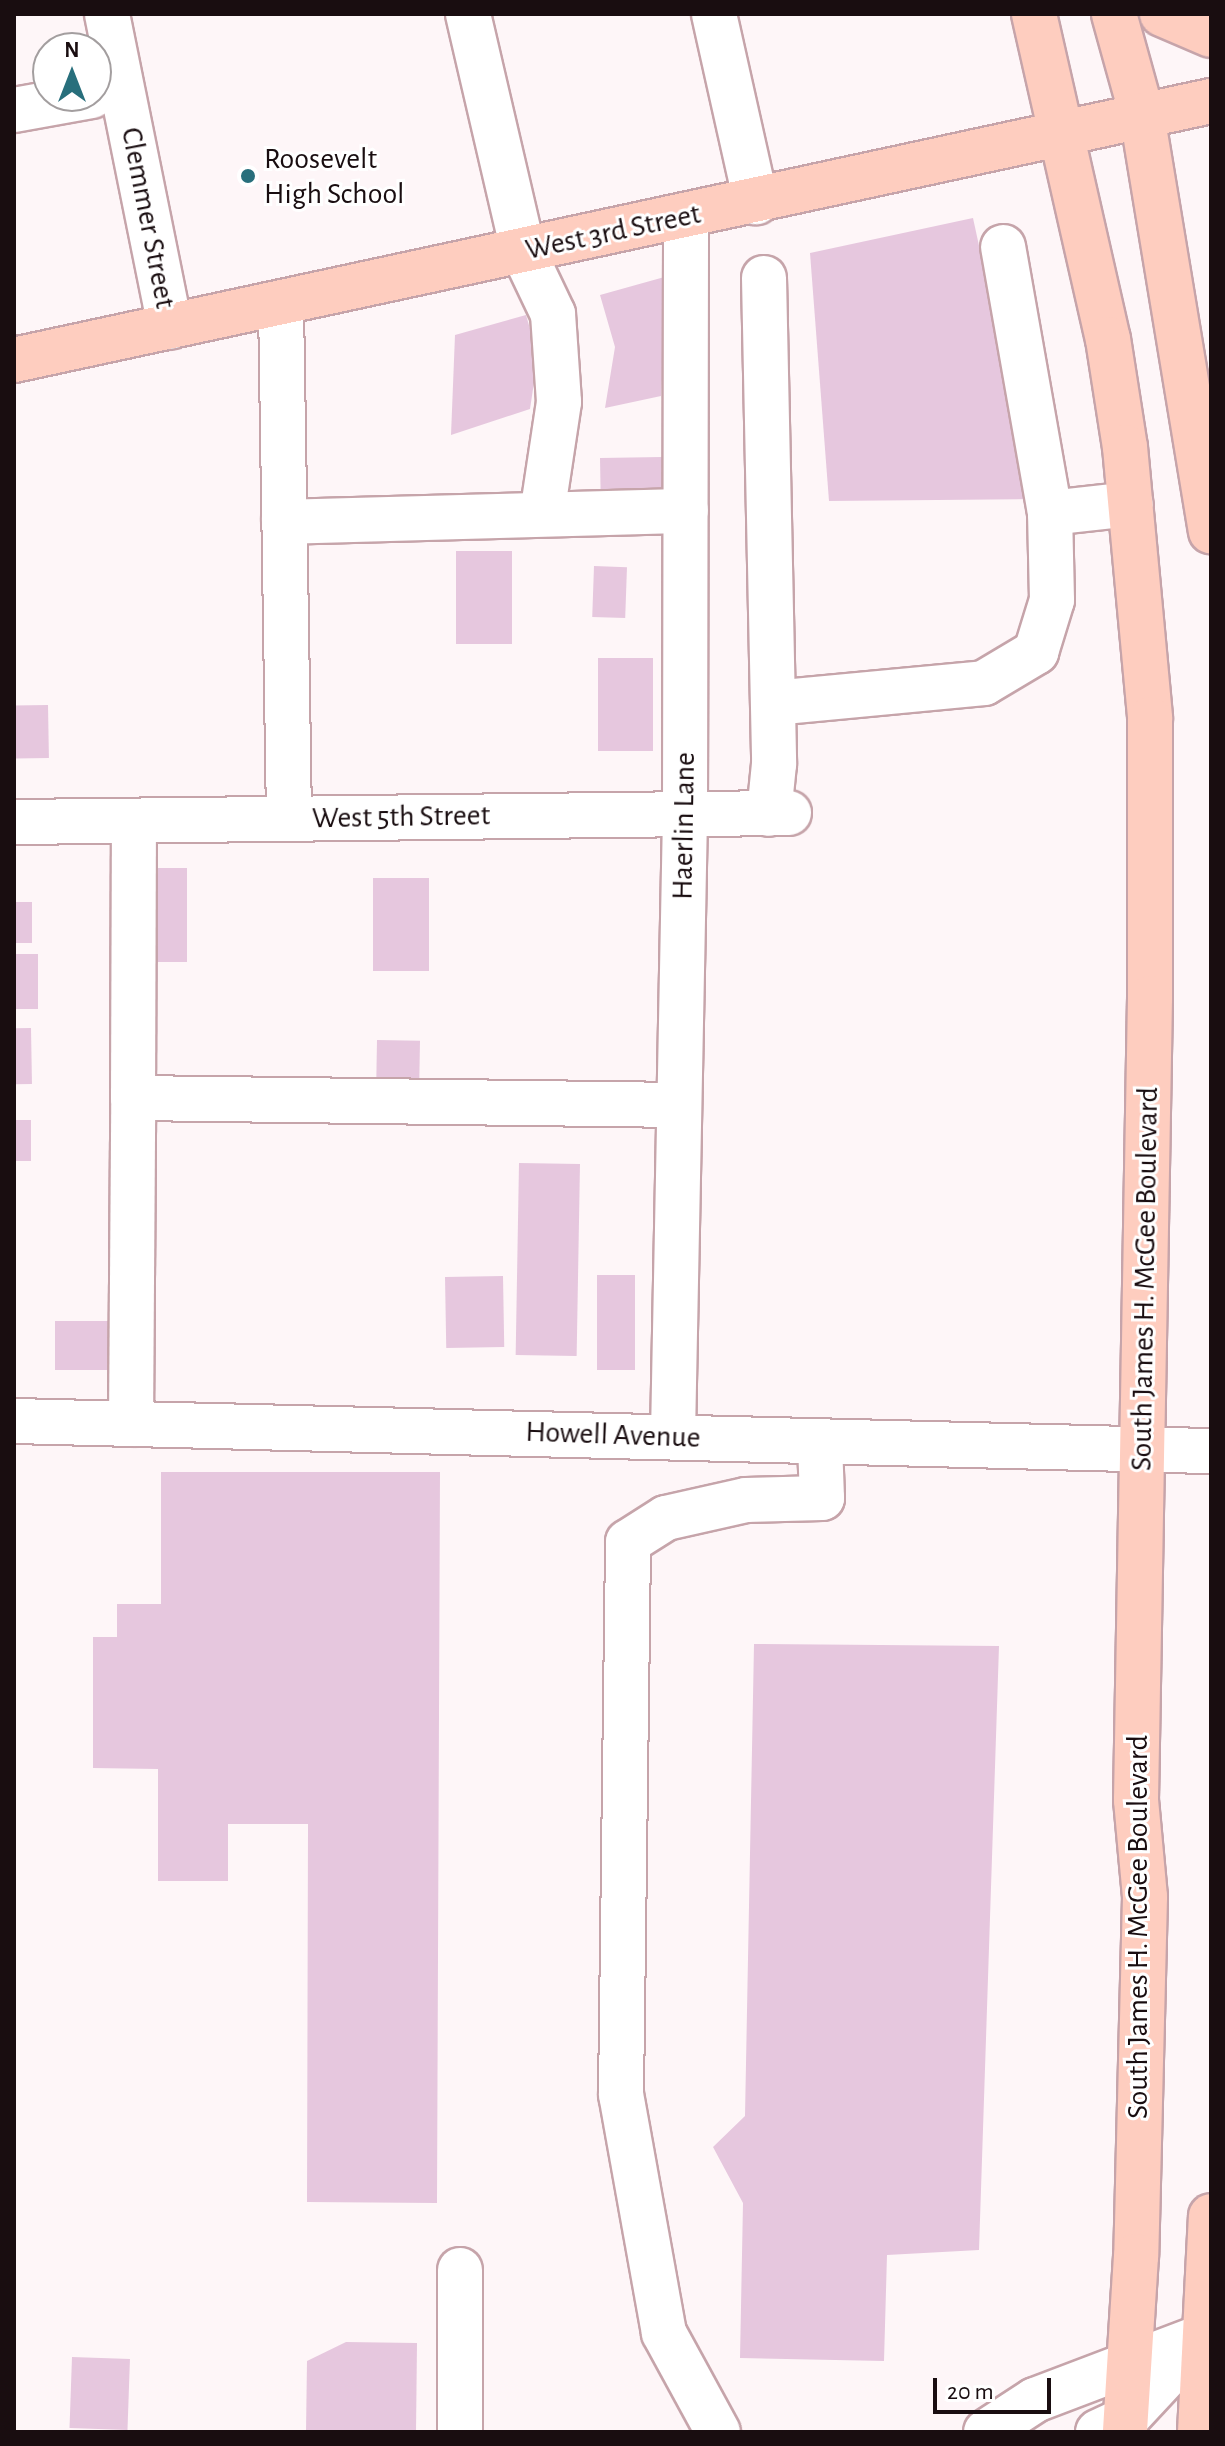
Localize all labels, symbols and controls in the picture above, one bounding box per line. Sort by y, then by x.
north arrow [32,32,112,112]
text: N [64,39,80,61]
street label: Clemmer Street [113,124,183,312]
place label: Roosevelt High School [264,141,405,212]
marker: Roosevelt High School [239,167,257,185]
street label: West 3rd Street [522,196,704,268]
street label: Haerlin Lane [665,752,703,900]
street label: West 5th Street [312,797,490,837]
street label: South James H. McGee Boulevard [1124,1087,1166,1471]
street label: Howell Avenue [525,1414,701,1456]
street label: South James H. McGee Boulevard [1120,1735,1156,2119]
scale bar [937,2362,1055,2412]
text: 20 m [947,2380,994,2404]

